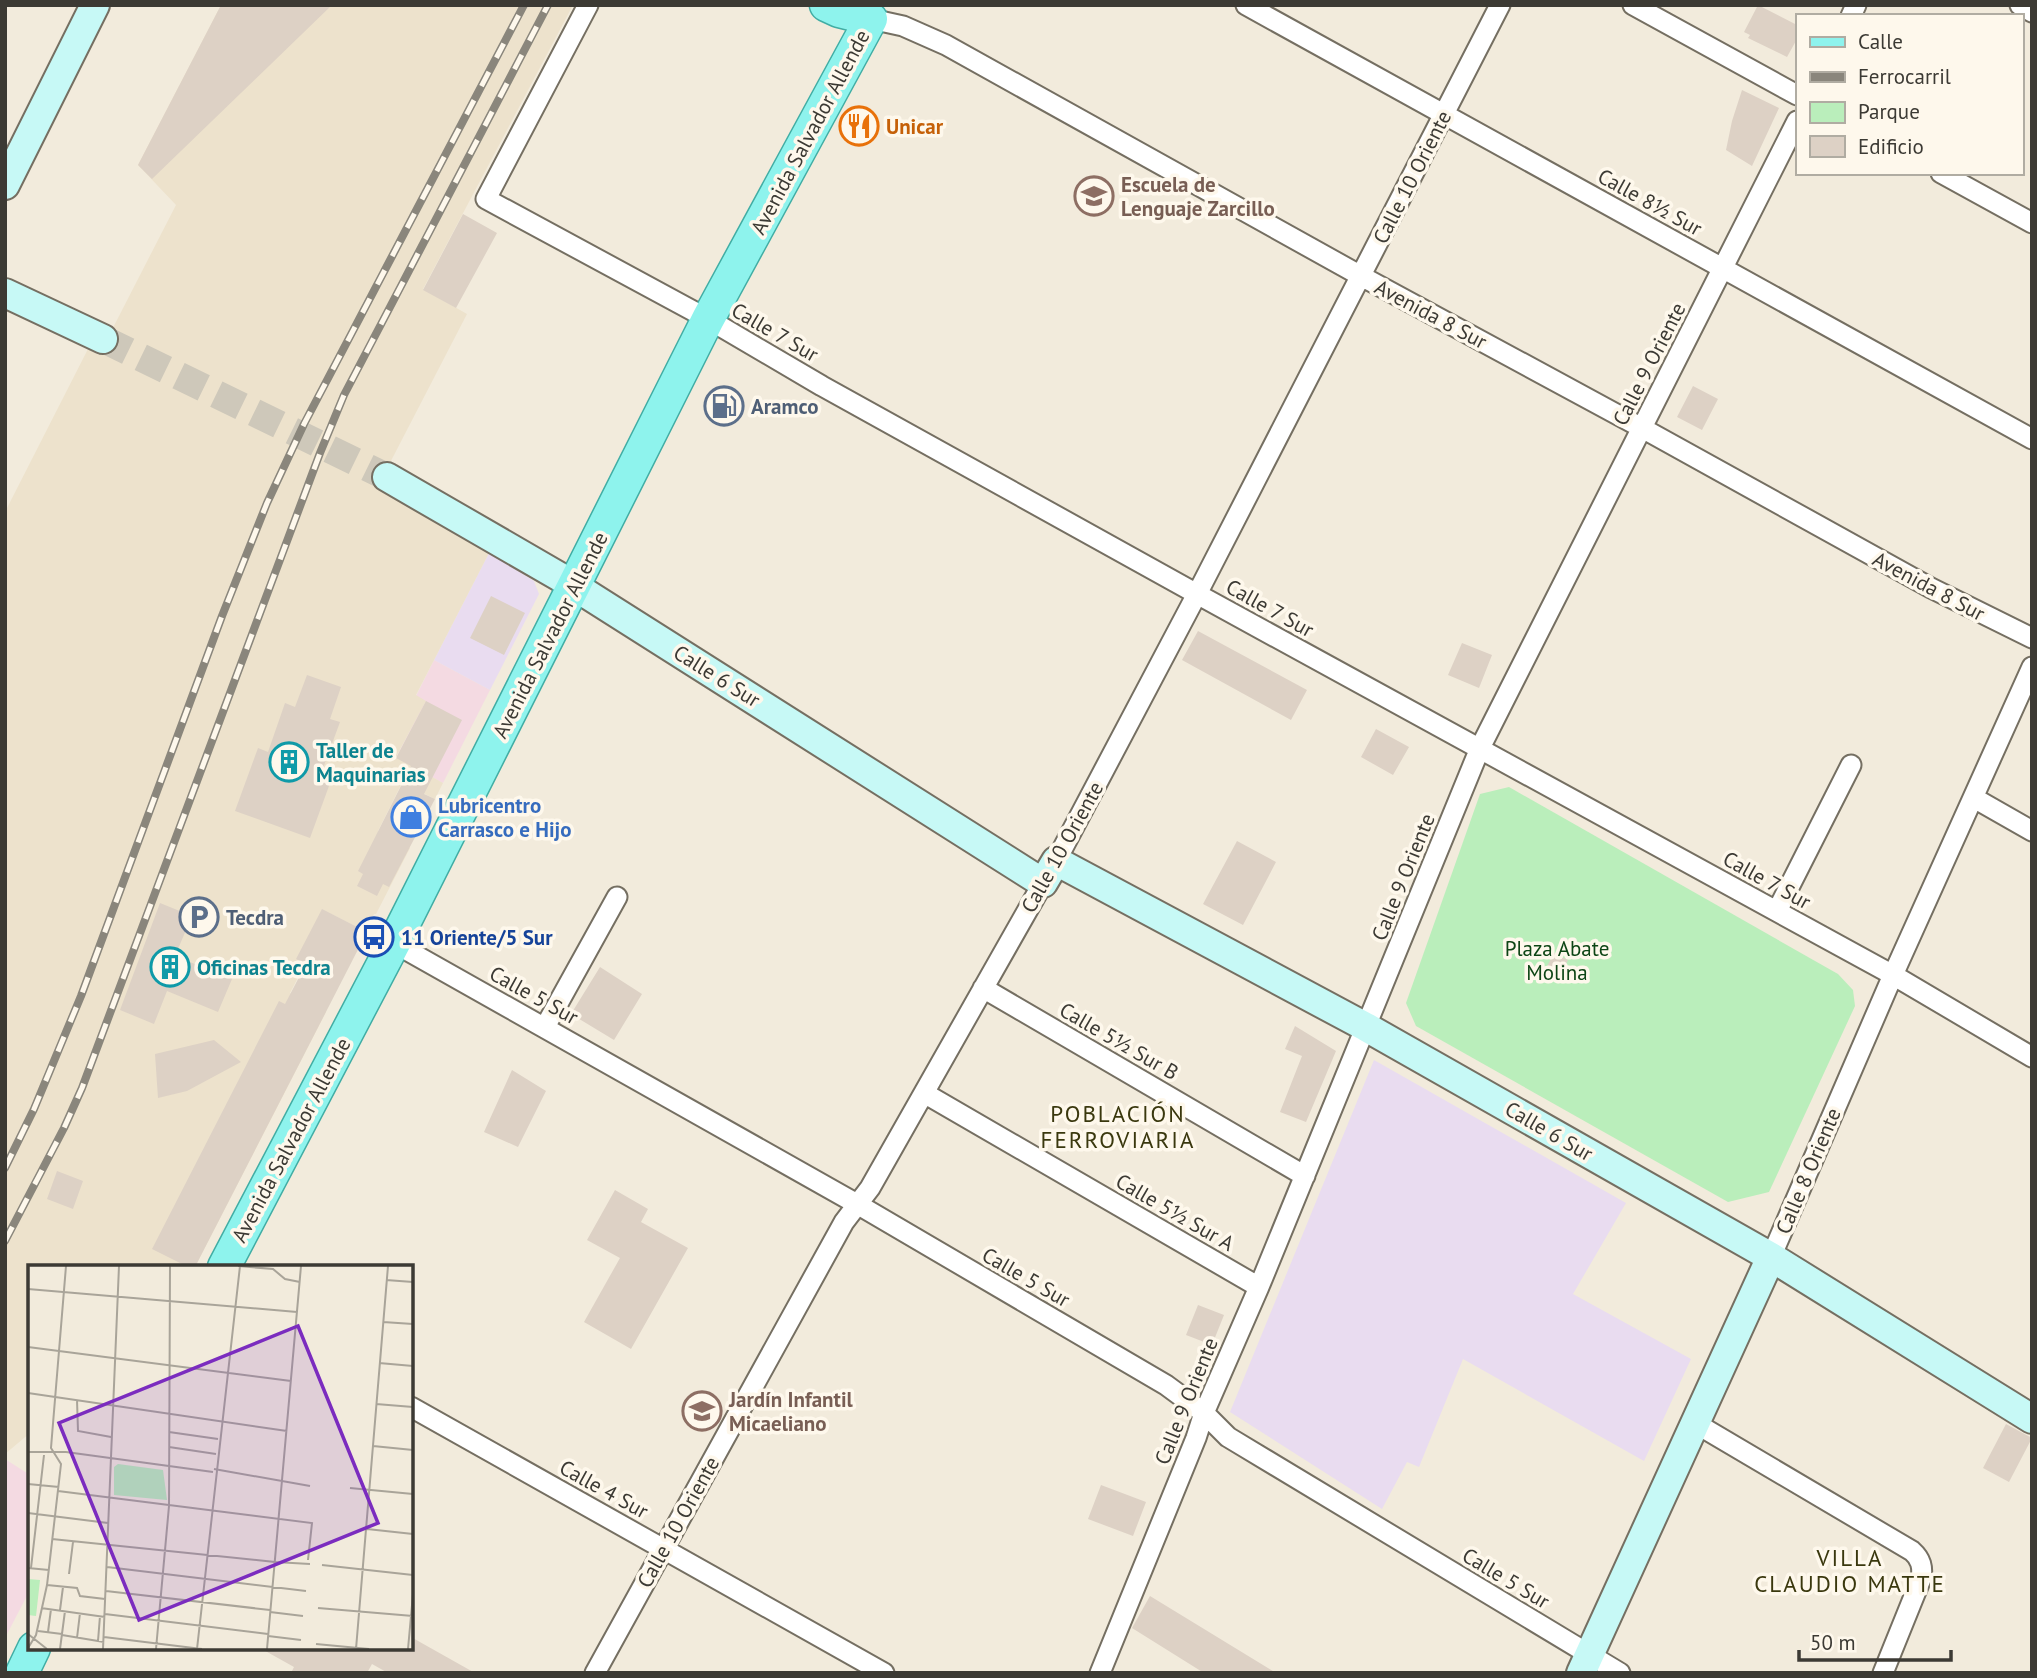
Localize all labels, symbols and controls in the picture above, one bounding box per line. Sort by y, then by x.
legend [1796,14,2023,175]
street label: Avenida Salvador Allende [745,25,875,239]
text: Calle [1858,28,1903,55]
text: Ferrocarril [1858,63,1951,90]
text: Parque [1858,98,1920,125]
restaurant icon: Unicar [838,105,880,147]
street label: Calle 10 Oriente [1367,106,1457,248]
place label: Unicar [886,113,944,140]
text: Edificio [1858,133,1924,160]
street label: Calle 8½ Sur [1593,162,1707,242]
place label: Escuela de Lenguaje Zarcillo [1121,171,1275,222]
school or university icon: Escuela de Lenguaje Zarcillo [1073,175,1115,217]
street label: Avenida 8 Sur [1370,273,1492,355]
street label: Calle 7 Sur [727,296,823,368]
street label: Calle 9 Oriente [1606,298,1692,430]
fuel station icon: Aramco [703,385,745,427]
place label: Aramco [751,393,818,420]
street label: Avenida Salvador Allende [486,527,614,743]
street label: Avenida 8 Sur [1868,545,1990,627]
street label: Calle 7 Sur [1221,573,1319,643]
street label: Calle 6 Sur [669,639,765,713]
place label: Taller de Maquinarias [316,737,426,788]
building icon: Taller de Maquinarias [268,741,310,783]
street label: Calle 10 Oriente [1015,777,1109,917]
place label: Lubricentro Carrasco e Hijo [438,792,571,843]
shop icon: Lubricentro Carrasco e Hijo [390,796,432,838]
street label: Calle 9 Oriente [1365,810,1441,944]
street label: Calle 7 Sur [1718,845,1816,915]
parking icon: Tecdra [178,896,220,938]
place label: Tecdra [226,904,284,931]
bus stop icon: 11 Oriente/5 Sur [353,916,395,958]
place label: 11 Oriente/5 Sur [401,924,553,951]
park label: Plaza Abate Molina [1505,935,1609,986]
building icon: Oficinas Tecdra [149,946,191,988]
place label: Oficinas Tecdra [197,954,331,981]
street label: Calle 5 Sur [485,960,583,1030]
street label: Calle 5½ Sur B [1055,996,1183,1086]
street label: Avenida Salvador Allende [226,1033,356,1247]
street label: Calle 6 Sur [1500,1095,1598,1167]
district label: POBLACIÓN FERROVIARIA [1041,1099,1195,1154]
street label: Calle 8 Oriente [1769,1104,1847,1238]
street label: Calle 5½ Sur A [1111,1167,1240,1257]
street label: Calle 5 Sur [977,1241,1075,1313]
inset map [28,1265,413,1650]
street label: Calle 9 Oriente [1148,1334,1224,1468]
place label: Jardín Infantil Micaeliano [728,1386,854,1437]
school or university icon: Jardín Infantil Micaeliano [681,1390,723,1432]
street label: Calle 10 Oriente [631,1452,725,1592]
street label: Calle 4 Sur [555,1454,653,1524]
street label: Calle 5 Sur [1457,1541,1555,1615]
district label: VILLA CLAUDIO MATTE [1754,1543,1946,1598]
scale bar [1799,1618,1951,1662]
text: 50 m [1810,1629,1856,1656]

